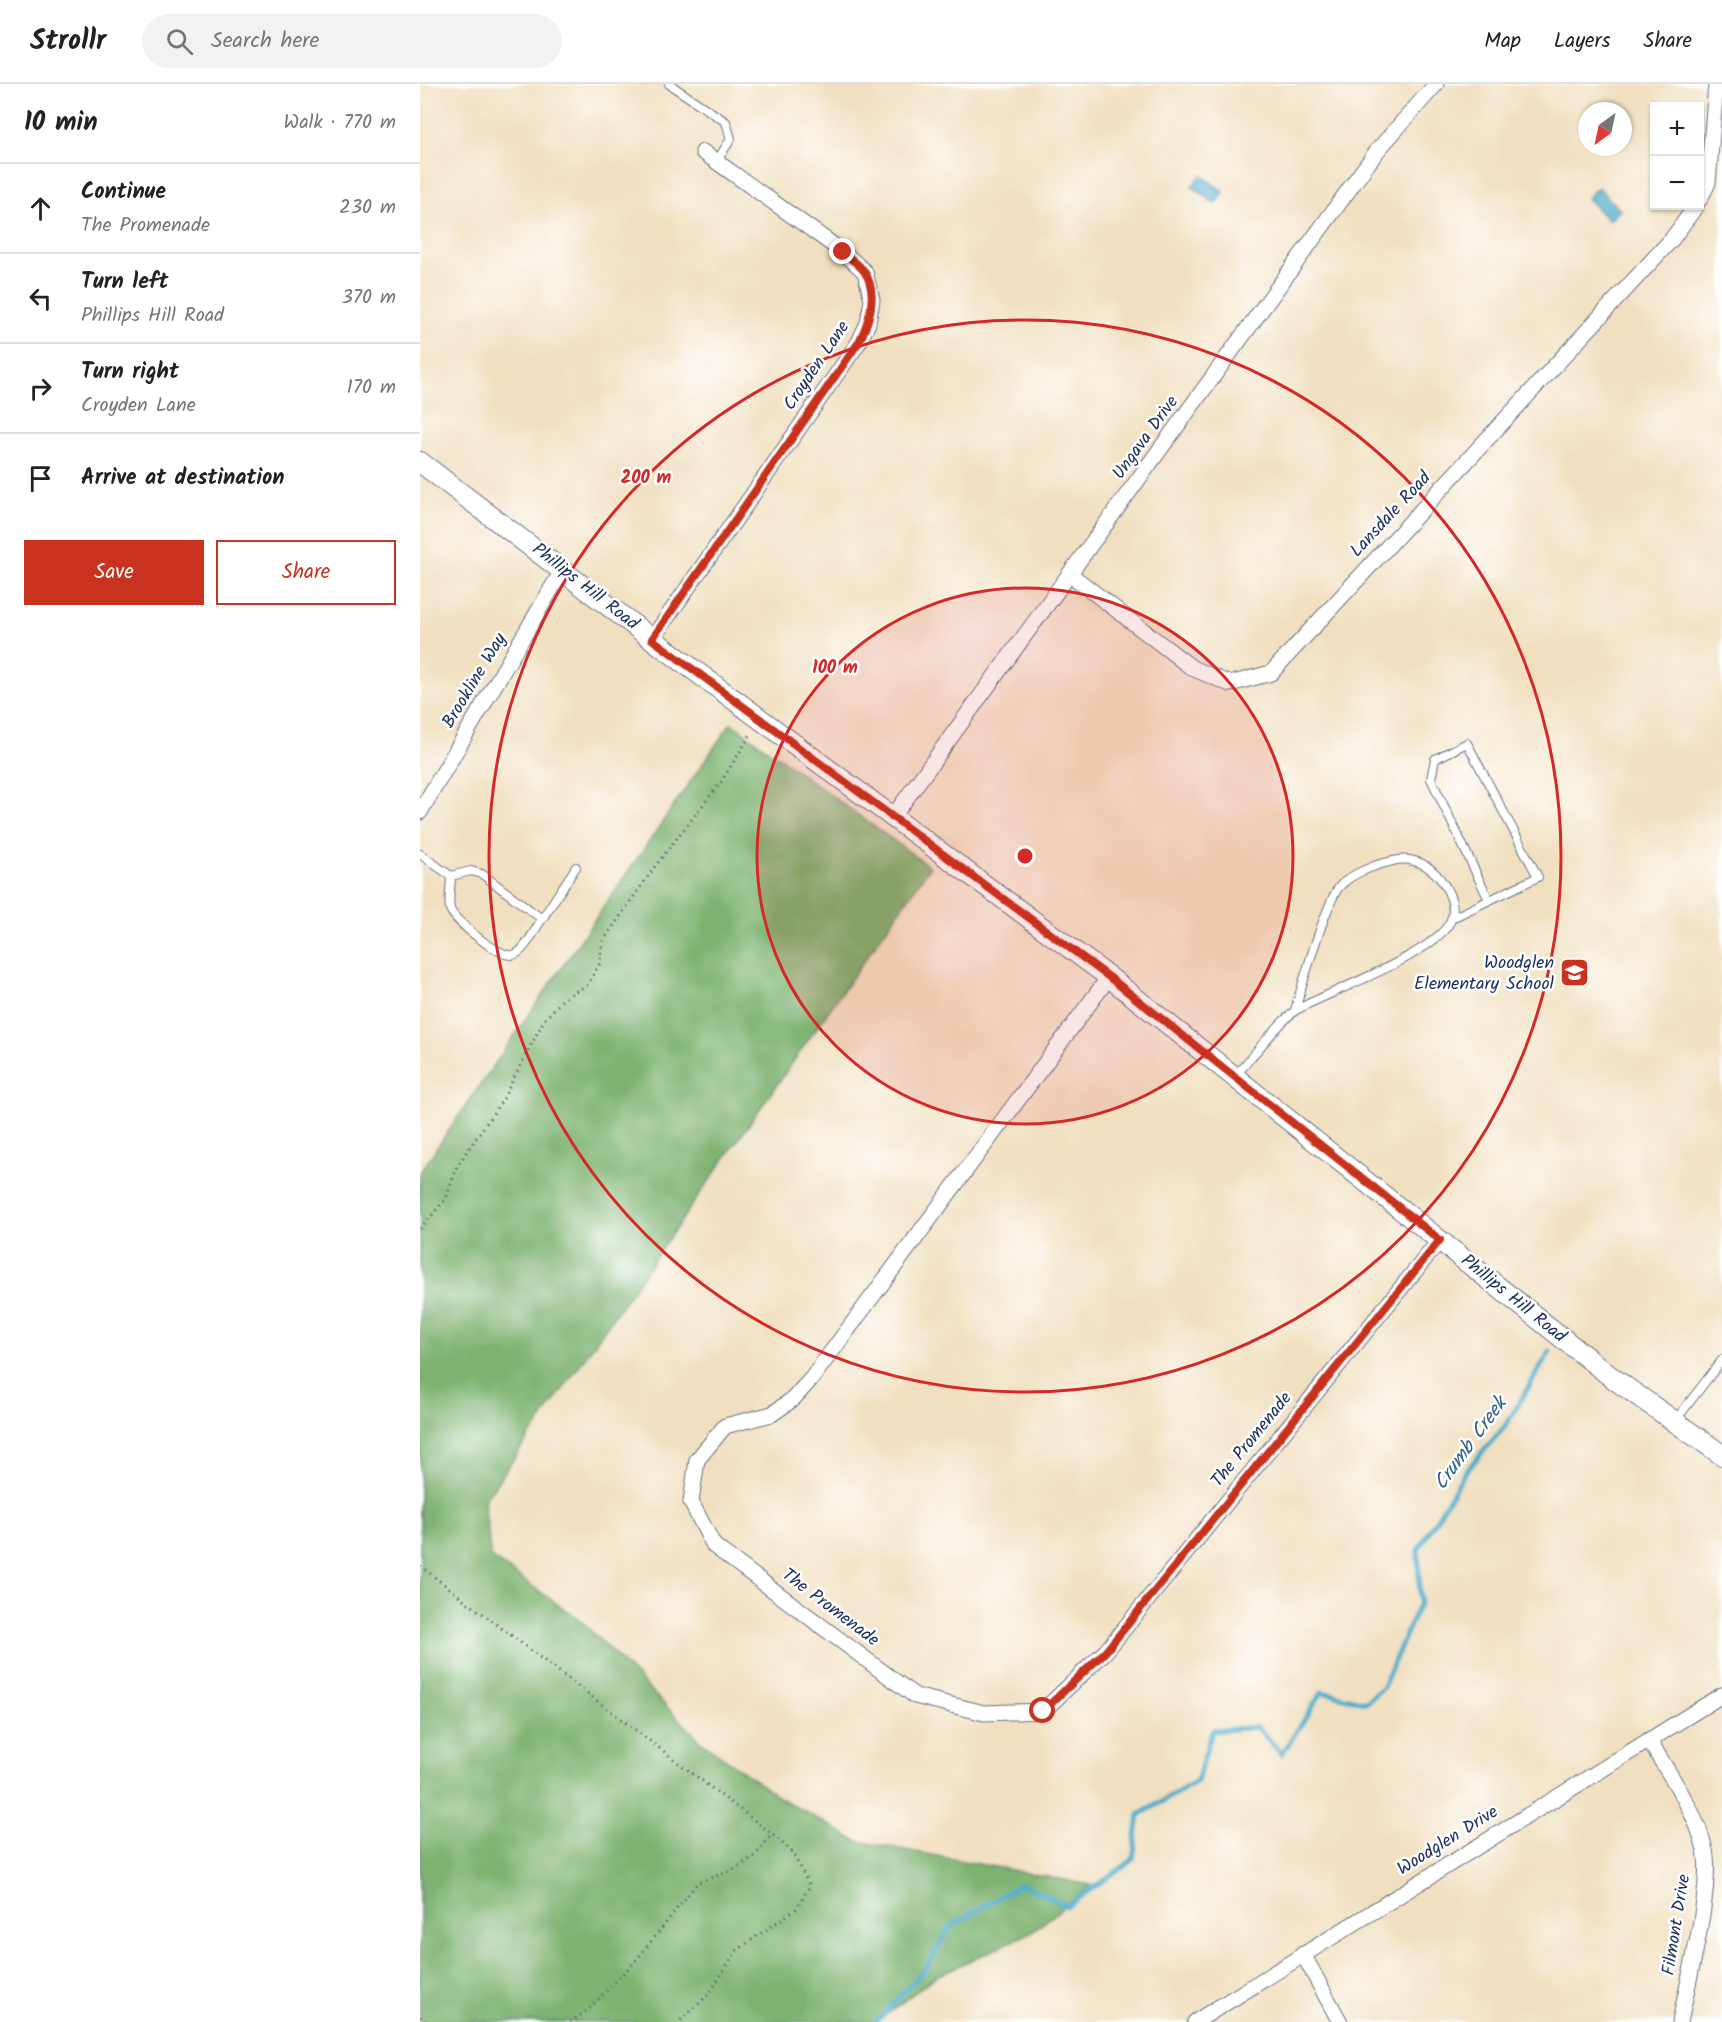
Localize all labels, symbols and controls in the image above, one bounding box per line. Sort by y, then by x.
search box [142,14,562,68]
text: Strollr [30,19,106,64]
text: Search here [211,24,320,59]
icon: search [163,25,196,58]
text: Map [1484,25,1521,58]
text: Layers [1554,25,1610,58]
text: Share [1643,25,1692,58]
text: 10 min [24,102,98,144]
north arrow [1578,102,1632,156]
map controls [1650,102,1704,210]
button: + [1650,102,1704,156]
text: Walk · 770 m [284,107,396,139]
button: − [1650,156,1704,210]
text: Continue [81,175,166,210]
icon: ahead [24,192,57,225]
text: 230 m [339,192,396,224]
text: The Promenade [81,210,210,242]
route end [829,238,855,264]
text: Turn left [81,265,168,300]
icon: left [24,282,57,315]
text: 370 m [341,282,396,314]
text: Phillips Hill Road [81,300,224,332]
street label: Croyden Lane [776,315,858,417]
text: Turn right [81,355,179,390]
icon: right [24,372,57,405]
text: 170 m [347,372,396,404]
text: Croyden Lane [81,390,196,422]
street label: Ungava Drive [1105,390,1187,486]
text: Arrive at destination [81,461,284,496]
icon: arrive [24,462,57,495]
text: 200 m [621,464,672,493]
street label: Lansdale Road [1343,465,1439,565]
street label: Phillips Hill Road [525,536,645,639]
button: Save [24,540,204,605]
button: Share [216,540,396,605]
street label: Brookline Way [435,627,515,734]
text: 100 m [812,654,858,683]
centre of rings [1015,846,1035,866]
place label: Woodglen Elementary School [1414,949,1555,999]
school or university icon: Woodglen Elementary School [1559,957,1591,989]
street label: Phillips Hill Road [1454,1247,1573,1351]
street label: The Promenade [1204,1386,1300,1494]
water label: Crumb Creek [1426,1389,1517,1497]
street label: The Promenade [775,1562,885,1654]
route start [1029,1697,1055,1723]
street label: Woodglen Drive [1392,1798,1504,1884]
street label: Filmont Drive [1655,1872,1699,1978]

